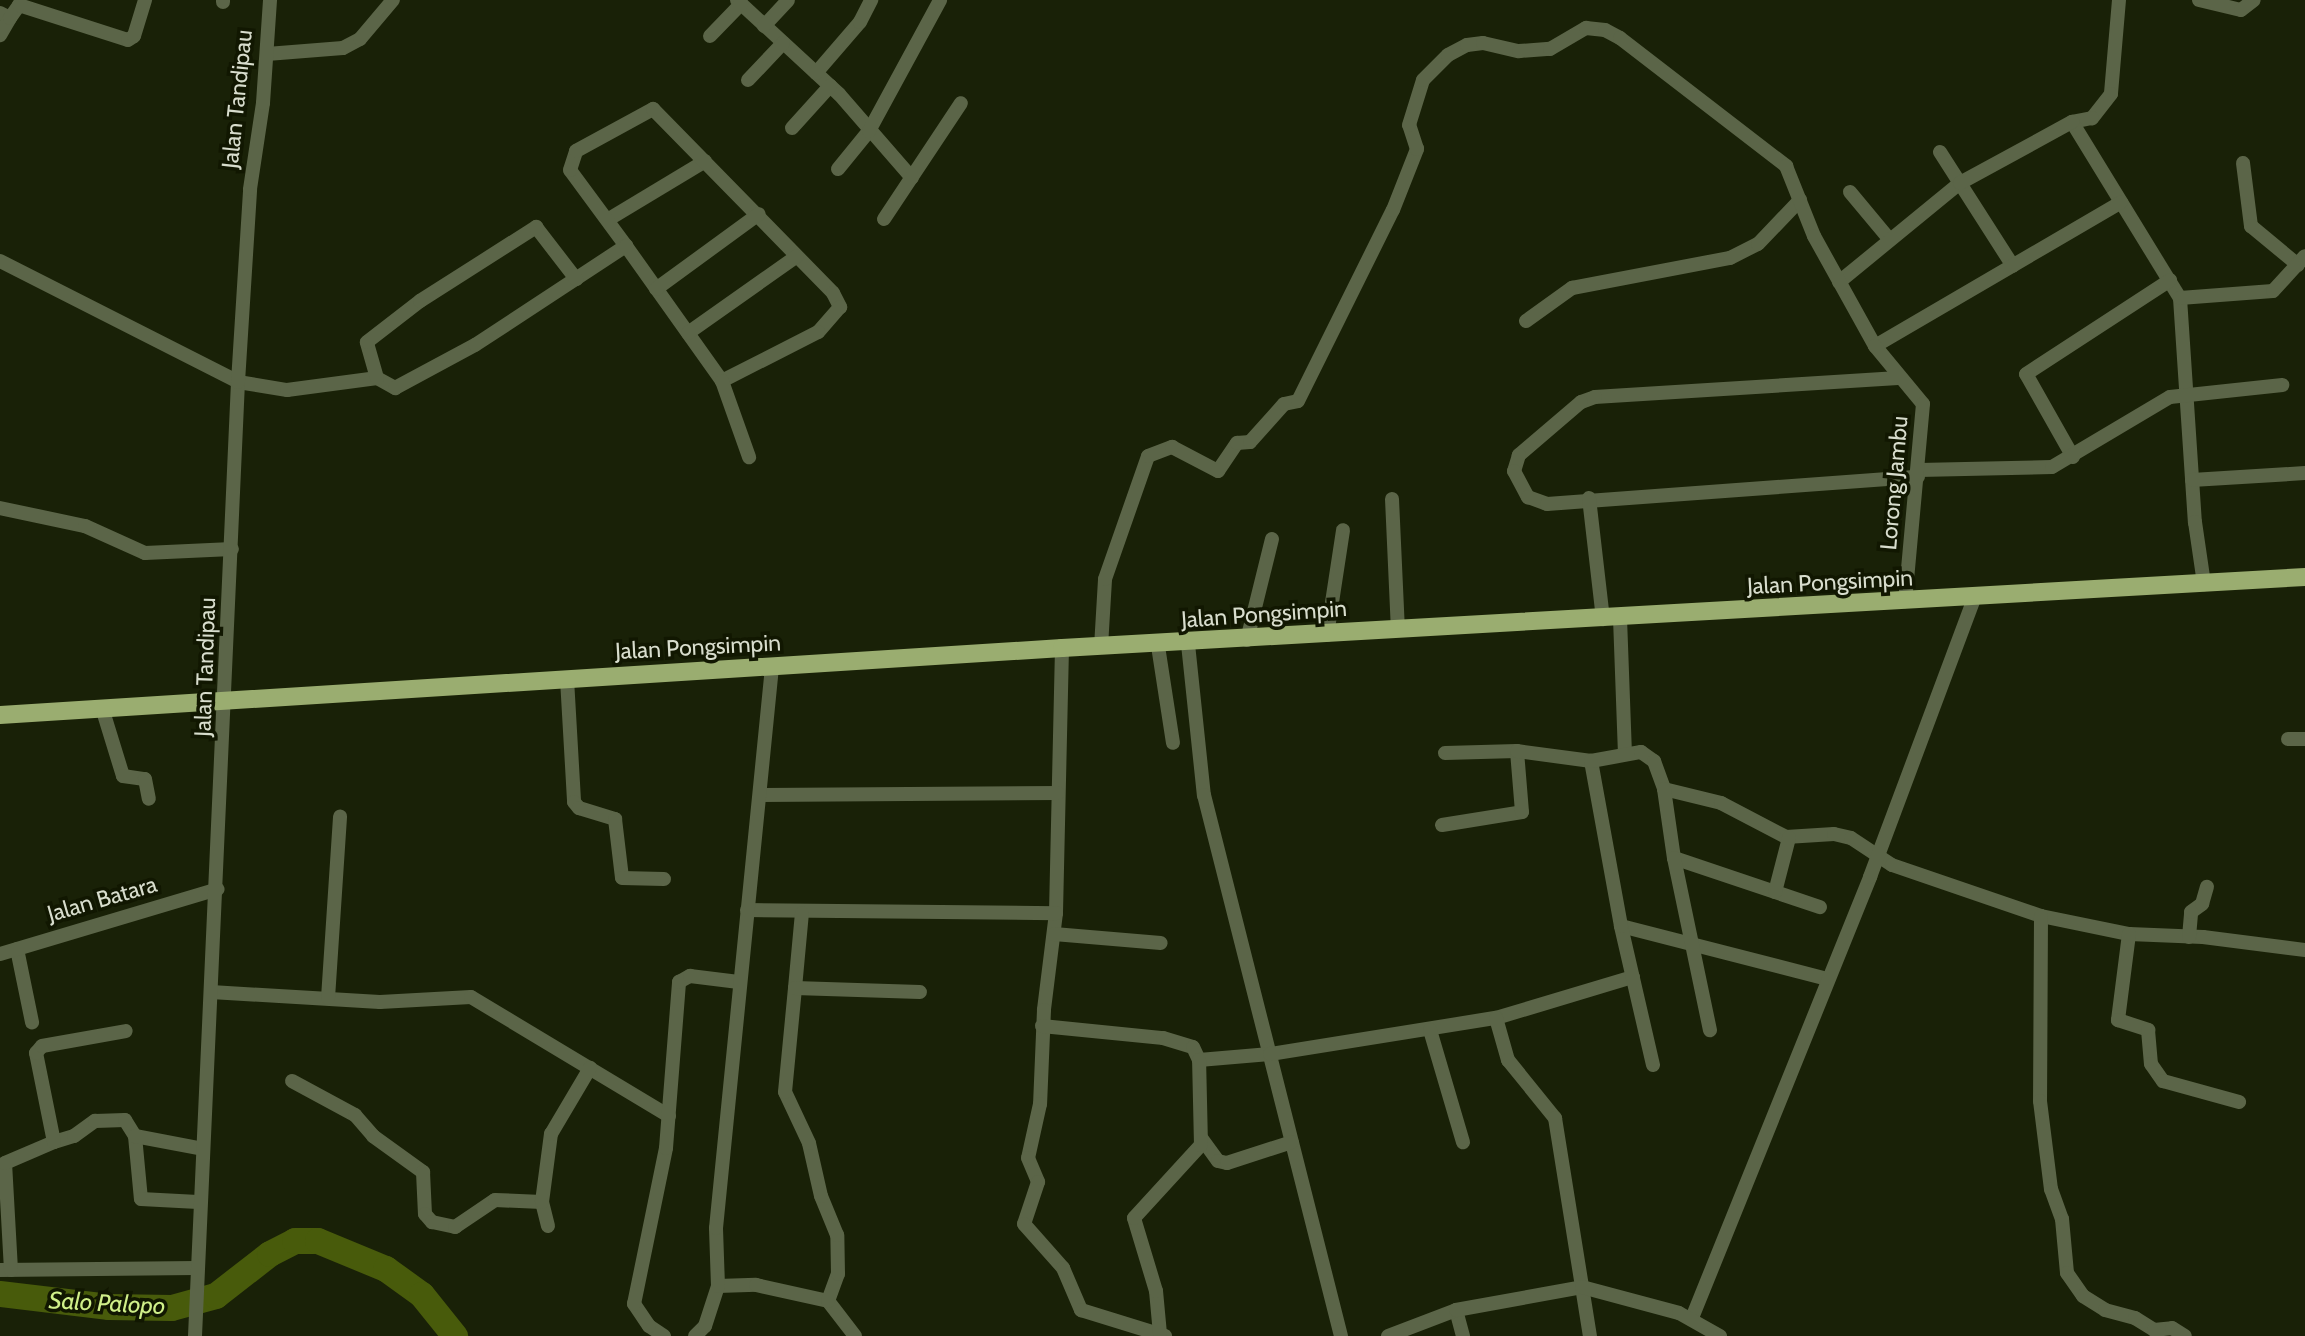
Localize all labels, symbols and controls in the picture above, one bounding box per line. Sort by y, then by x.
street label: Jalan Tandipau [216,28,258,170]
street label: Lorong Jambu [1874,415,1914,551]
street label: Jalan Pongsimpin [1746,564,1914,600]
street label: Jalan Pongsimpin [1180,594,1348,634]
street label: Jalan Tandipau [189,597,221,737]
street label: Jalan Pongsimpin [614,629,782,665]
street label: Jalan Batara [44,870,160,928]
water label: Salo Palopo [48,1286,166,1320]

